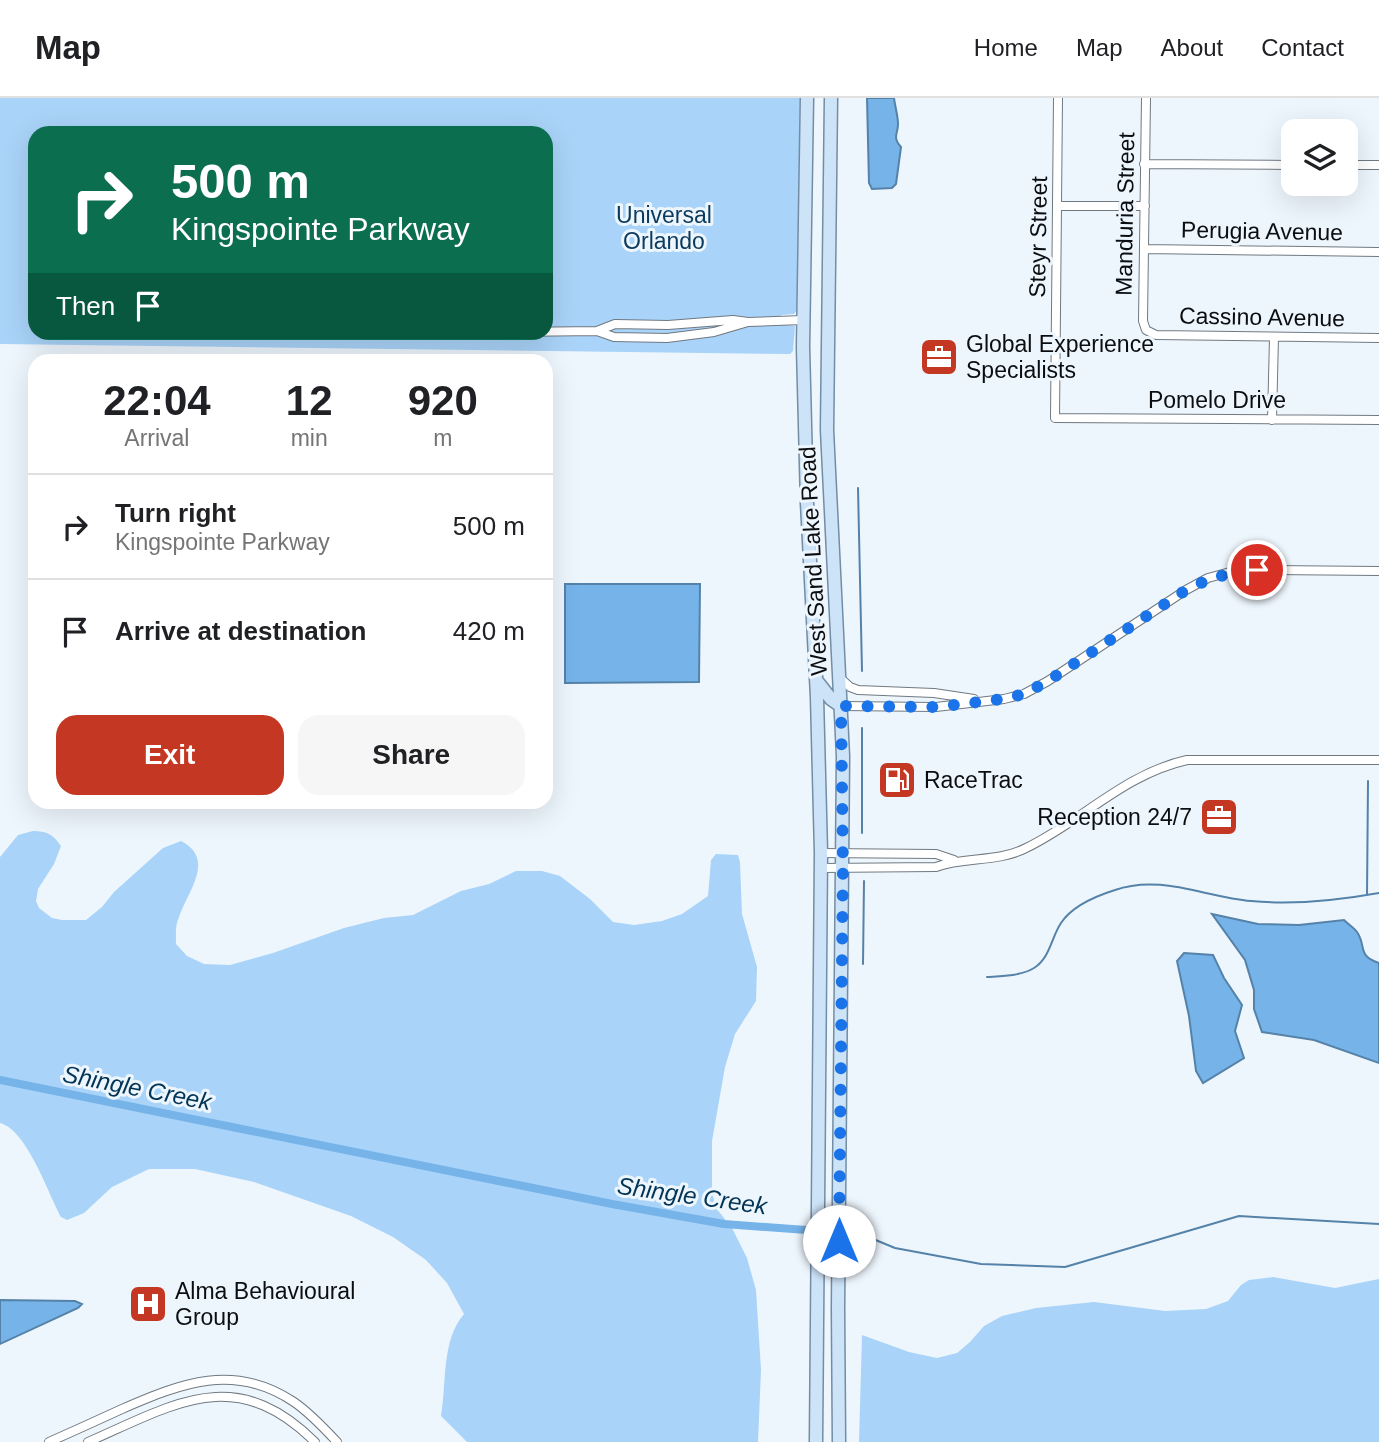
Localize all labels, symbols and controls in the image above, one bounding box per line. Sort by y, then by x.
text: Map [35,29,101,66]
text: Home [974,34,1038,61]
text: Map [1076,34,1123,61]
text: About [1161,34,1223,61]
text: Contact [1261,34,1344,61]
map controls [1281,119,1358,196]
button: layers [1281,119,1358,196]
street label: Manduria Street [1111,131,1139,296]
icon: right [56,154,147,245]
text: 500 m [171,154,310,208]
street label: Steyr Street [1024,175,1052,298]
park label: Universal Orlando [616,202,712,254]
text: Kingspointe Parkway [171,211,470,247]
street label: Perugia Avenue [1181,217,1343,245]
icon: arrive [129,287,167,325]
text: Then [56,291,115,321]
street label: Cassino Avenue [1179,303,1345,331]
place label: Global Experience Specialists [966,331,1154,383]
office icon: Global Experience Specialists [918,336,960,378]
text: 22:04 [103,377,211,424]
text: 12 [286,377,333,424]
text: 920 [408,377,478,424]
street label: Pomelo Drive [1148,387,1286,413]
text: Arrival [124,425,189,451]
text: min [291,425,328,451]
text: m [433,425,452,451]
street label: West Sand Lake Road [794,446,832,676]
text: Turn right [115,498,236,528]
icon: right [56,508,94,546]
text: 500 m [453,511,525,541]
text: Kingspointe Parkway [115,529,330,555]
pin [1227,540,1287,600]
icon: arrive [1238,551,1276,589]
icon: arrive [56,613,94,651]
text: Arrive at destination [115,616,366,646]
text: 420 m [453,616,525,646]
button: Exit [56,715,284,795]
button: Share [298,715,525,795]
fuel station icon: RaceTrac [876,759,918,801]
place label: RaceTrac [924,767,1023,793]
office icon: Reception 24/7 [1198,796,1240,838]
place label: Reception 24/7 [1037,804,1192,830]
water label: Shingle Creek [61,1060,216,1116]
water label: Shingle Creek [616,1172,771,1220]
position arrow [802,1204,876,1278]
place label: Alma Behavioural Group [175,1278,355,1330]
hospital icon: Alma Behavioural Group [127,1283,169,1325]

